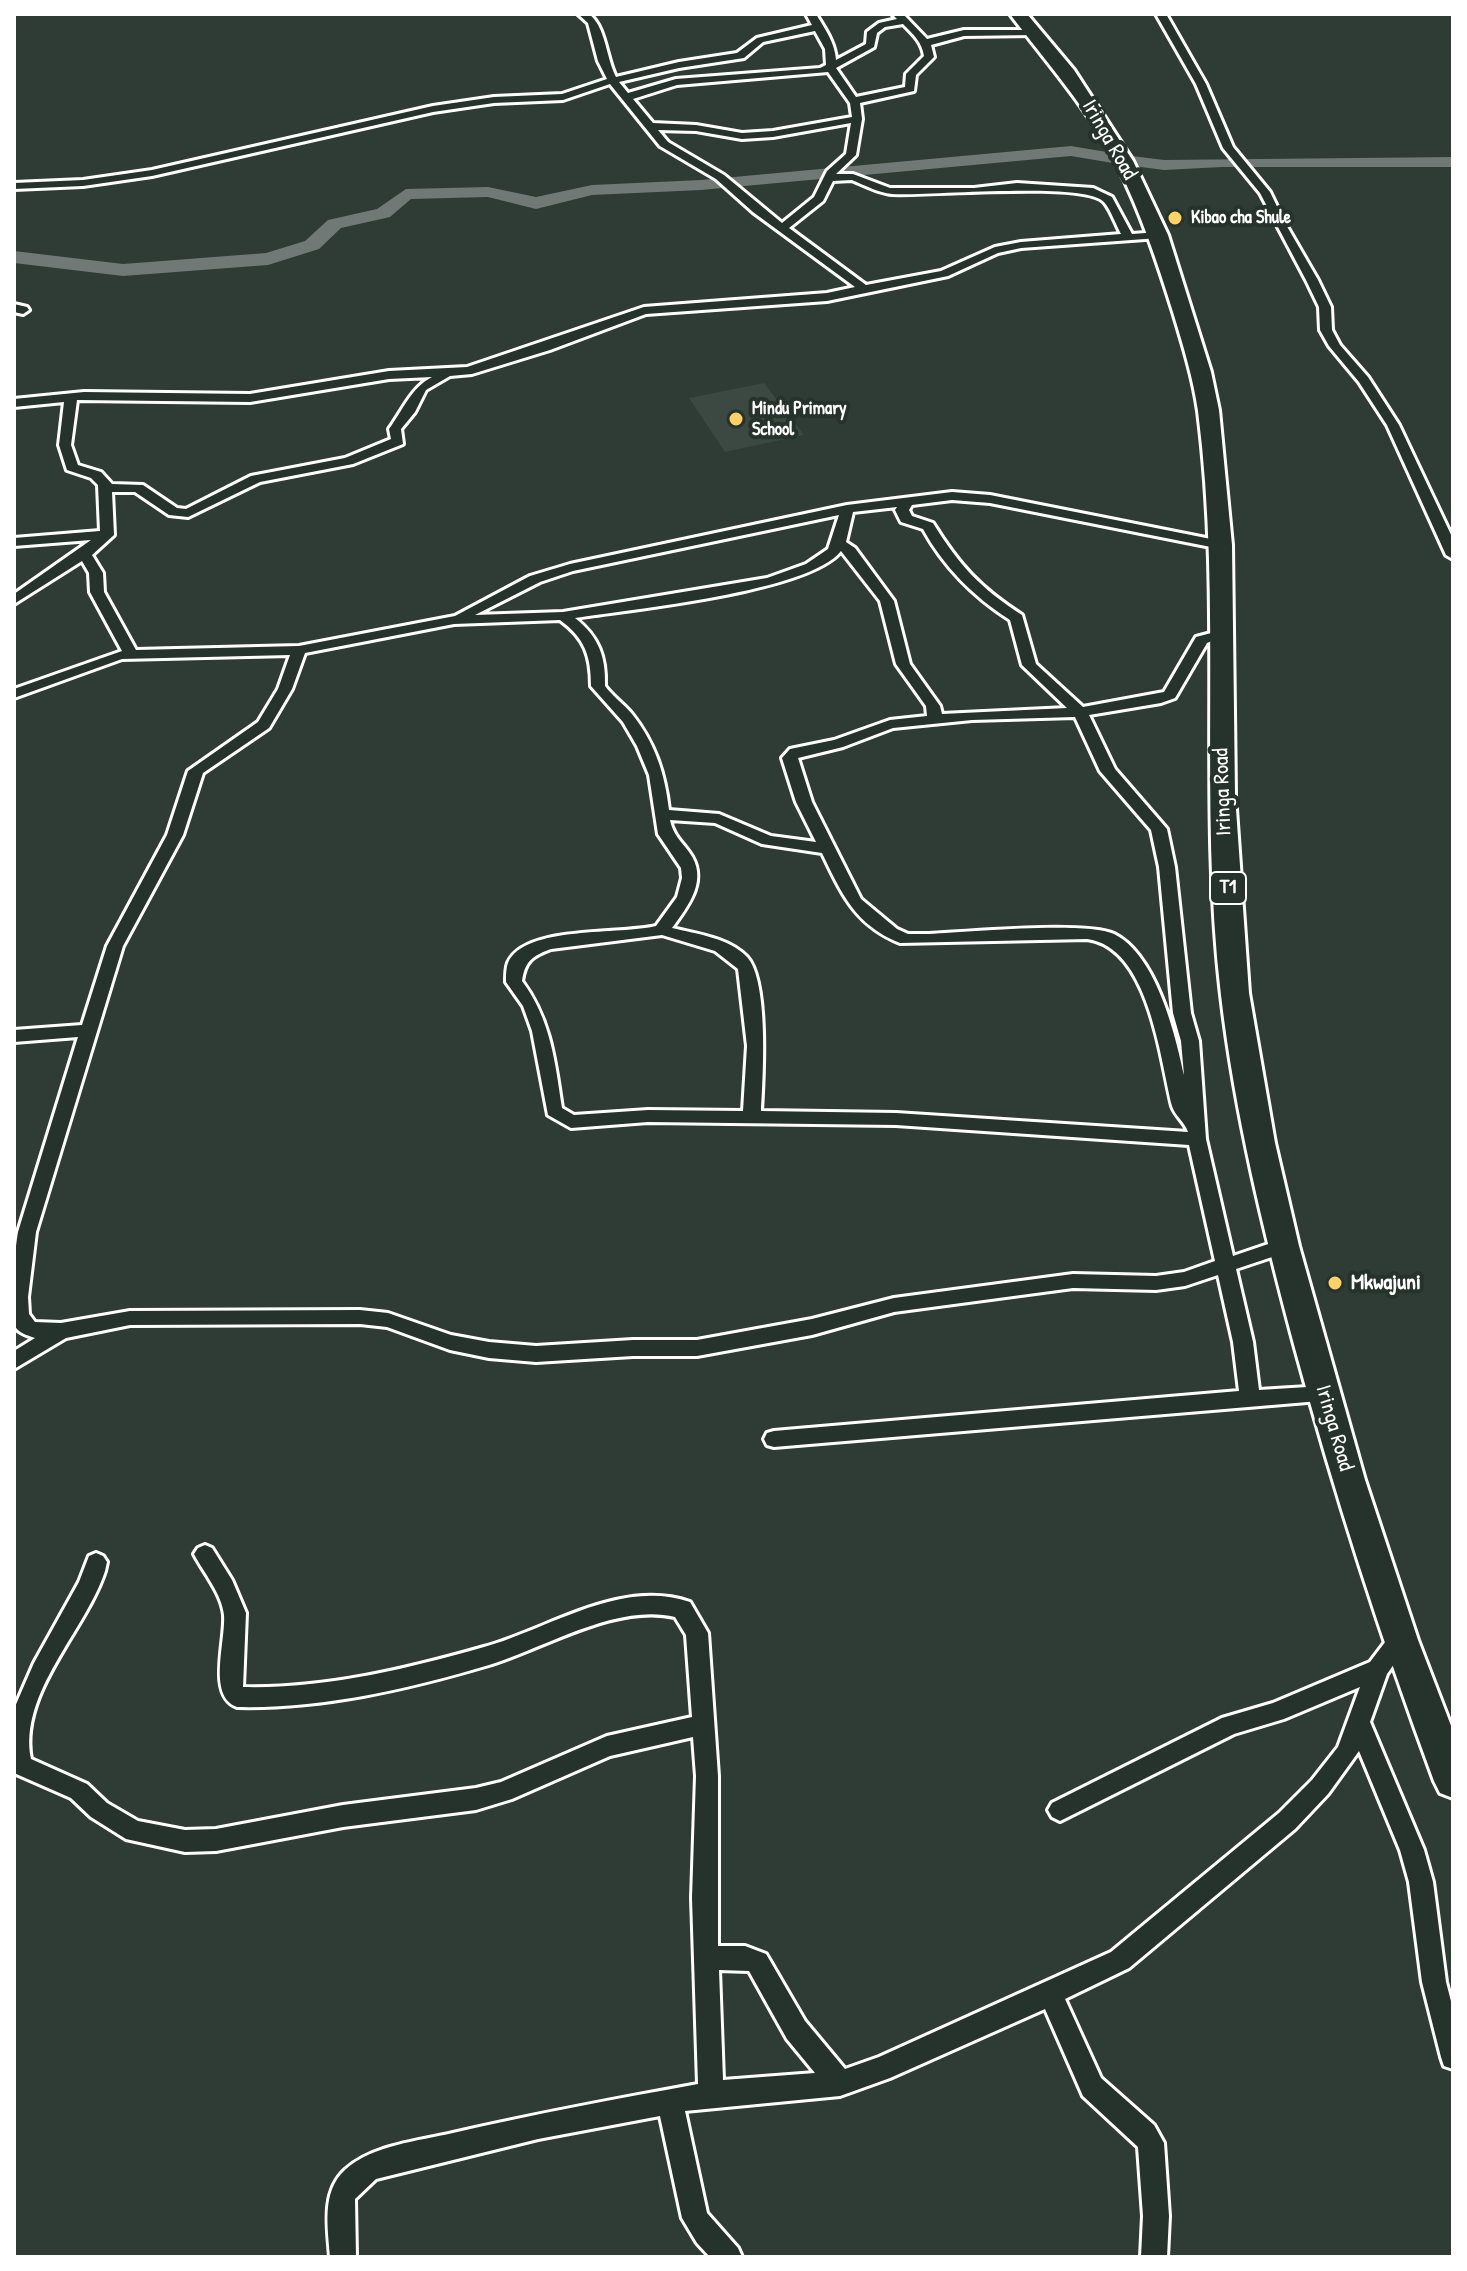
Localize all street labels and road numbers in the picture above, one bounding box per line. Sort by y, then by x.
street label: Iringa Road [1076,95,1142,185]
street label: Iringa Road [1208,748,1238,836]
road number: T1 [1210,872,1246,904]
street label: Iringa Road [1309,1382,1359,1474]

